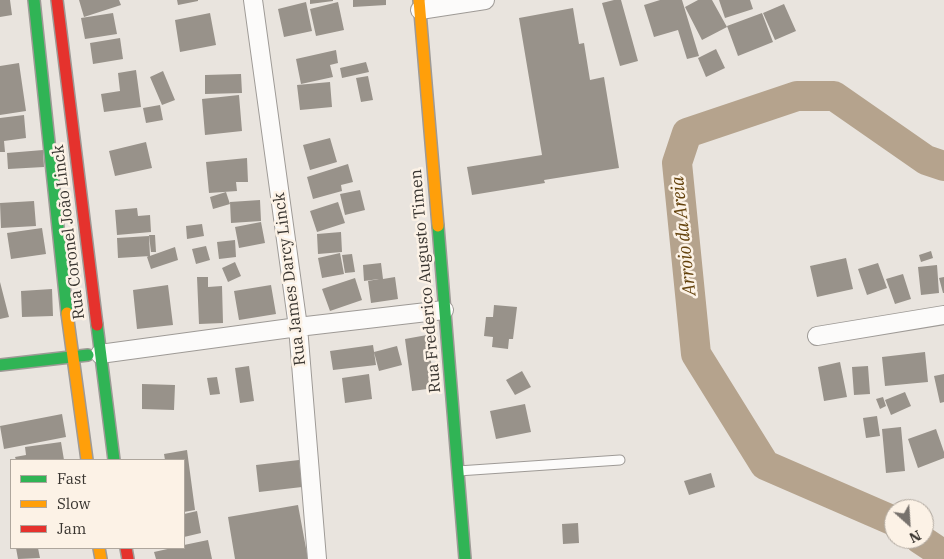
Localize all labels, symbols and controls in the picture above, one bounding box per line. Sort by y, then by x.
street label: Rua Coronel João Linck [49,144,89,320]
street label: Rua Frederico Augusto Timen [407,168,445,394]
water label: Arroio da Areia [667,175,701,297]
street label: Rua James Darcy Linck [270,191,310,367]
legend [10,459,185,549]
text: Fast [57,469,87,488]
text: Slow [57,494,90,513]
north arrow [884,499,934,549]
text: Jam [57,519,86,538]
text: N [906,526,924,547]

